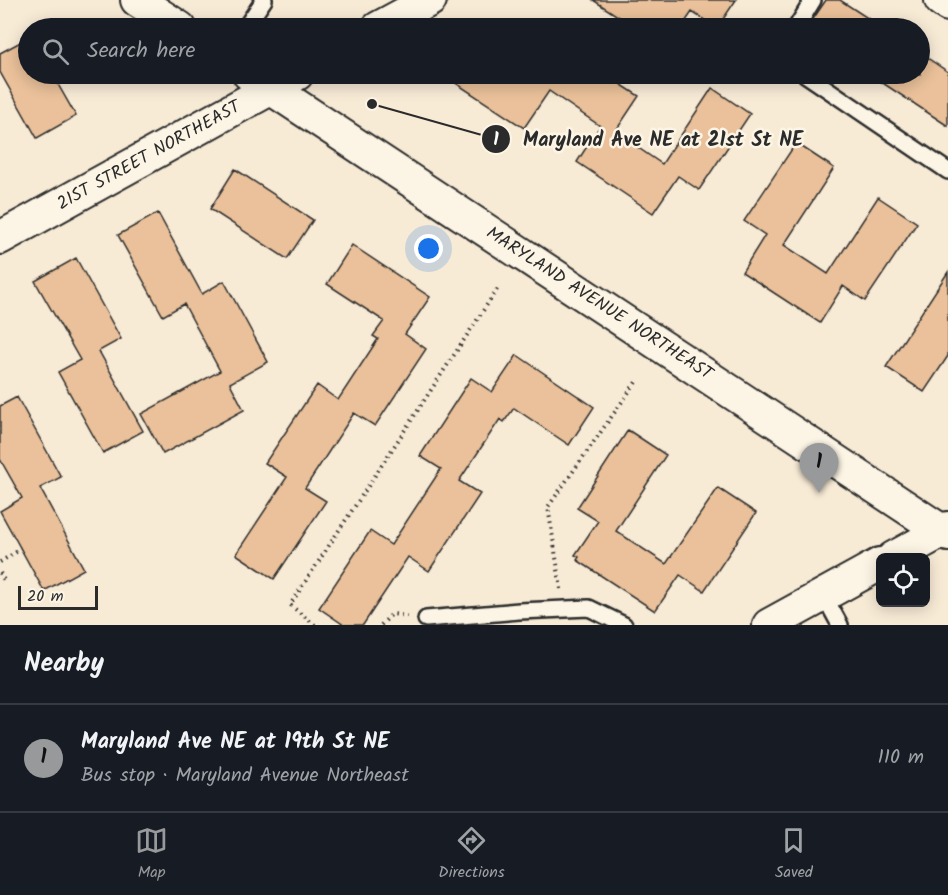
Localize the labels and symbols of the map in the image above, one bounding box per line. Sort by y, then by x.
street label: 21ST STREET NORTHEAST [52,93,247,219]
callout: Maryland Ave NE at 21st St NE [481,120,815,158]
text: Maryland Ave NE at 21st St NE [523,125,804,157]
text: 1 [493,126,499,155]
street label: MARYLAND AVENUE NORTHEAST [480,220,719,389]
your location [414,234,443,263]
pin: 1 [800,444,838,493]
scale bar [18,583,98,610]

